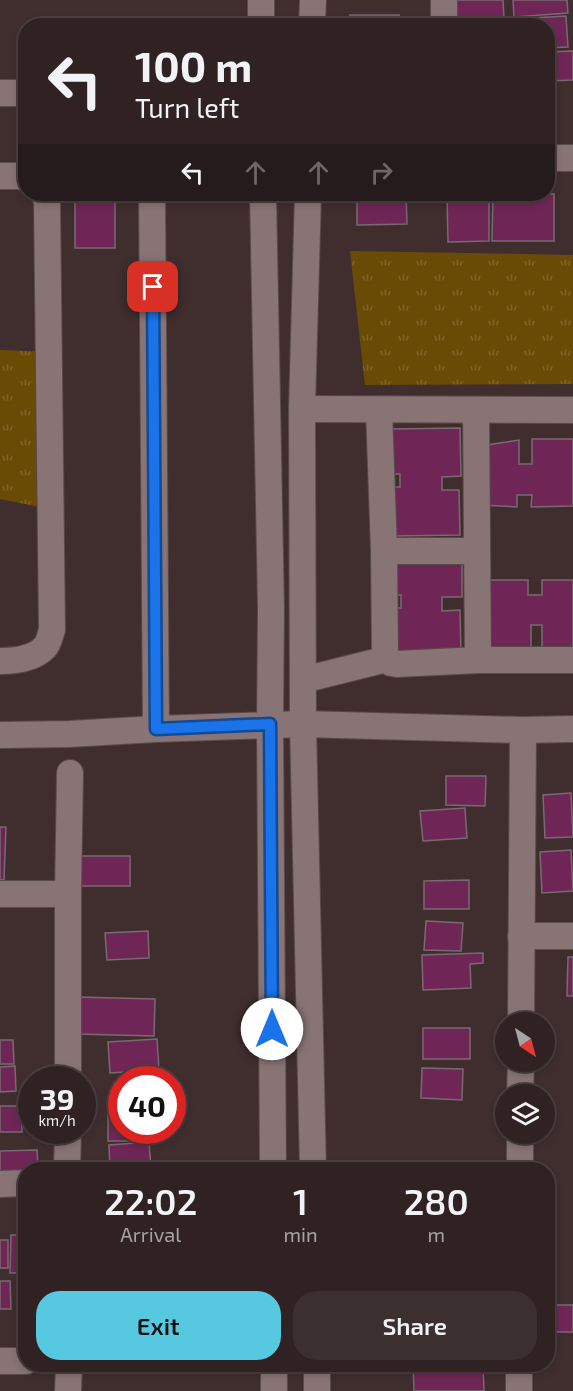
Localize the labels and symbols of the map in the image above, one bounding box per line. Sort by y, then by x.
pin [127,261,178,312]
position arrow [240,997,304,1061]
north arrow [495,1012,555,1072]
speed limit sign: 40 [108,1066,186,1144]

